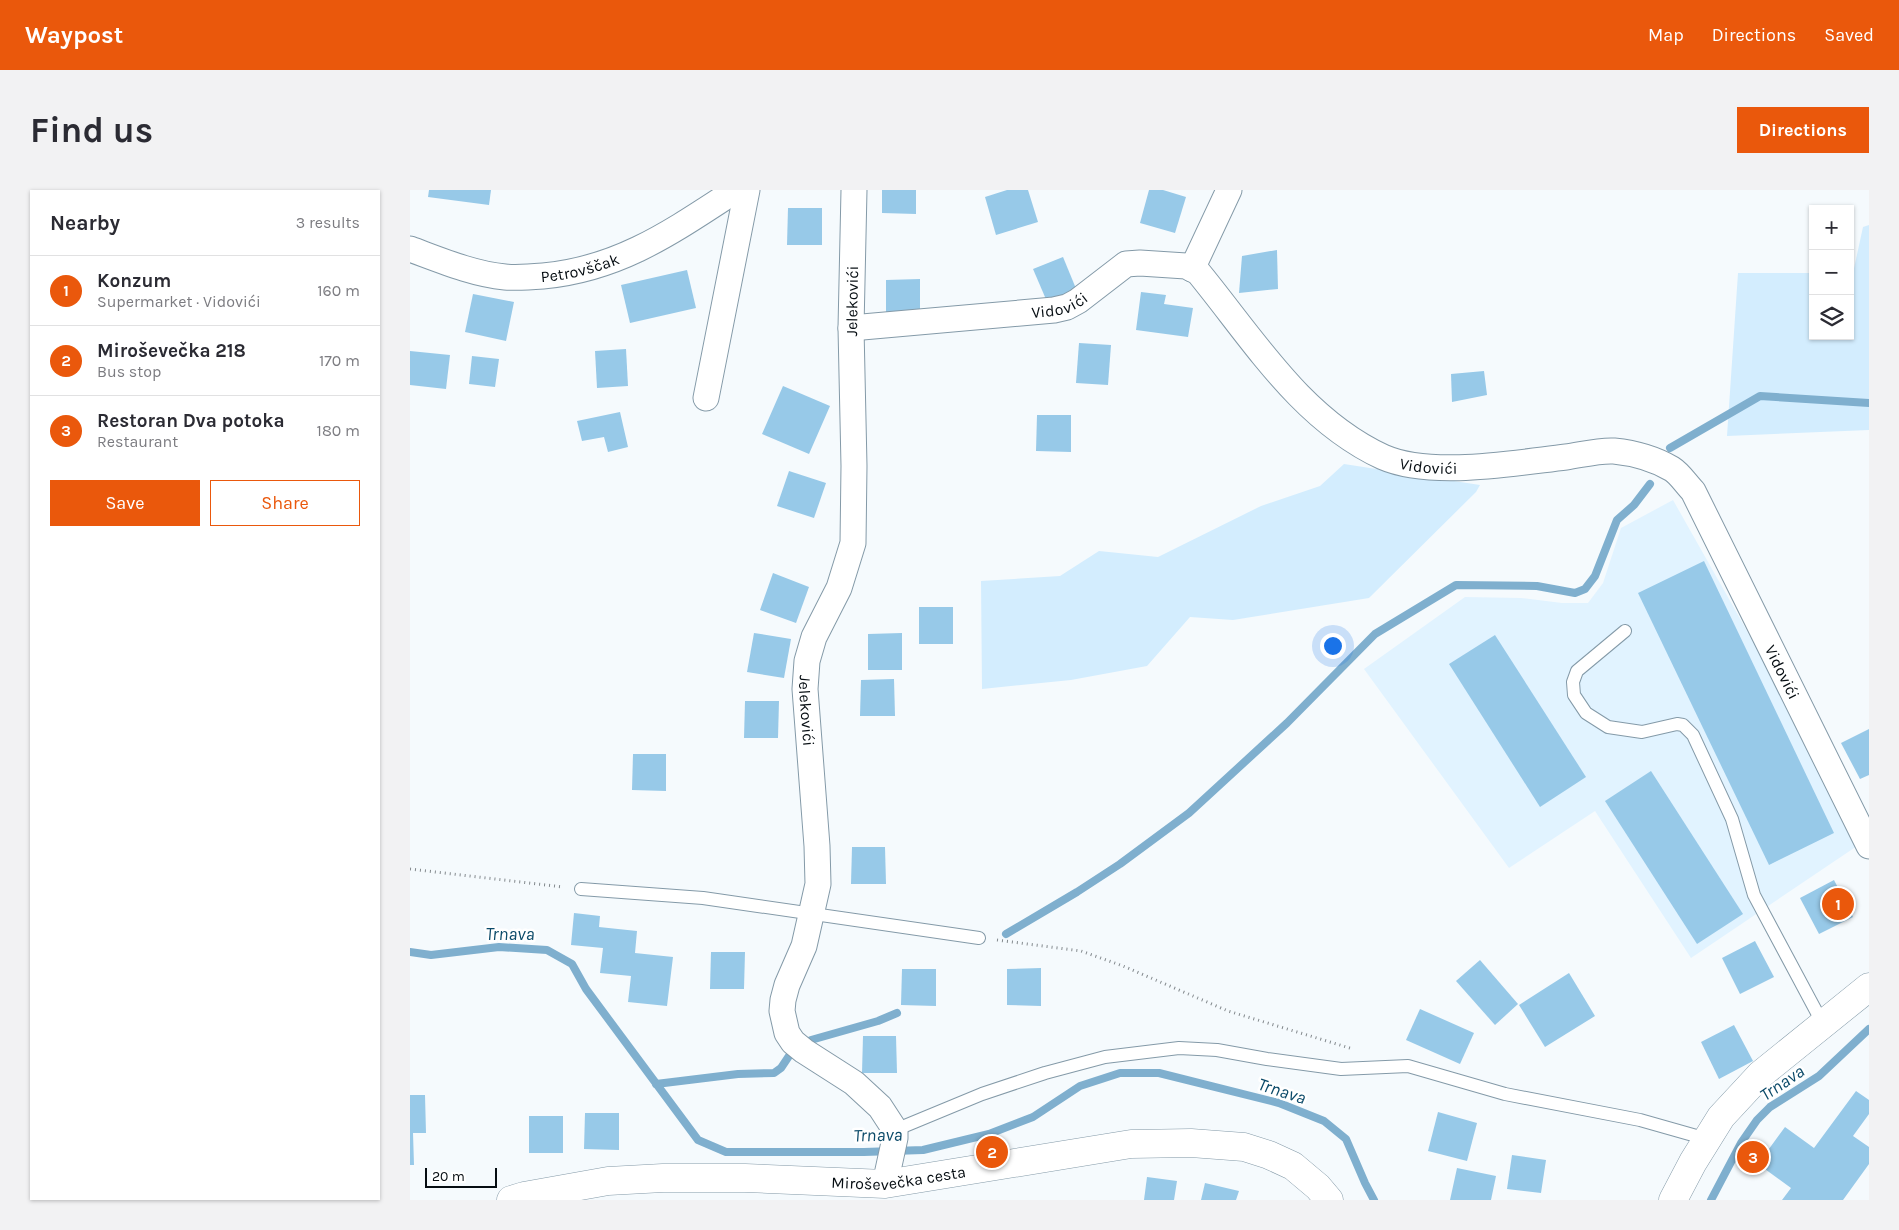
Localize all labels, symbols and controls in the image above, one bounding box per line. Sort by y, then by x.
text: Waypost [25,21,123,49]
text: Map [1648,24,1684,46]
text: Directions [1712,24,1796,46]
text: Saved [1824,24,1874,46]
button: Directions [1737,107,1869,153]
text: Find us [30,110,153,151]
map controls [1809,205,1854,340]
button: + [1809,205,1854,250]
text: Nearby [50,211,120,235]
text: 3 results [296,213,360,232]
street label: Petrovščak [540,249,622,286]
button: − [1809,250,1854,295]
street label: Jelekovići [842,265,862,337]
text: Konzum [97,270,171,292]
text: 1 [63,281,69,300]
text: 160 m [317,281,360,300]
street label: Vidovići [1031,288,1091,321]
text: Supermarket · Vidovići [97,292,261,311]
button: layers [1809,295,1854,340]
text: Miroševečka 218 [97,340,246,362]
text: 2 [61,351,71,370]
text: 170 m [319,351,360,370]
text: Bus stop [97,362,161,381]
text: Restoran Dva potoka [97,410,285,432]
text: 3 [61,421,71,440]
text: 180 m [317,421,360,440]
text: Restaurant [97,432,178,451]
street label: Vidovići [1398,453,1458,477]
button: Save [50,480,200,526]
button: Share [210,480,360,526]
your location [1320,633,1346,659]
street label: Vidovići [1761,642,1804,702]
street label: Jelekovići [795,675,819,747]
pin: 1 [1822,885,1854,923]
water label: Trnava [485,923,535,945]
water label: Trnava [1755,1060,1809,1106]
water label: Trnava [1255,1073,1309,1109]
water label: Trnava [853,1124,903,1146]
pin: 2 [976,1133,1008,1171]
pin: 3 [1737,1138,1769,1176]
street label: Miroševečka cesta [831,1162,967,1194]
scale bar [425,1165,498,1188]
text: 20 m [432,1168,465,1185]

